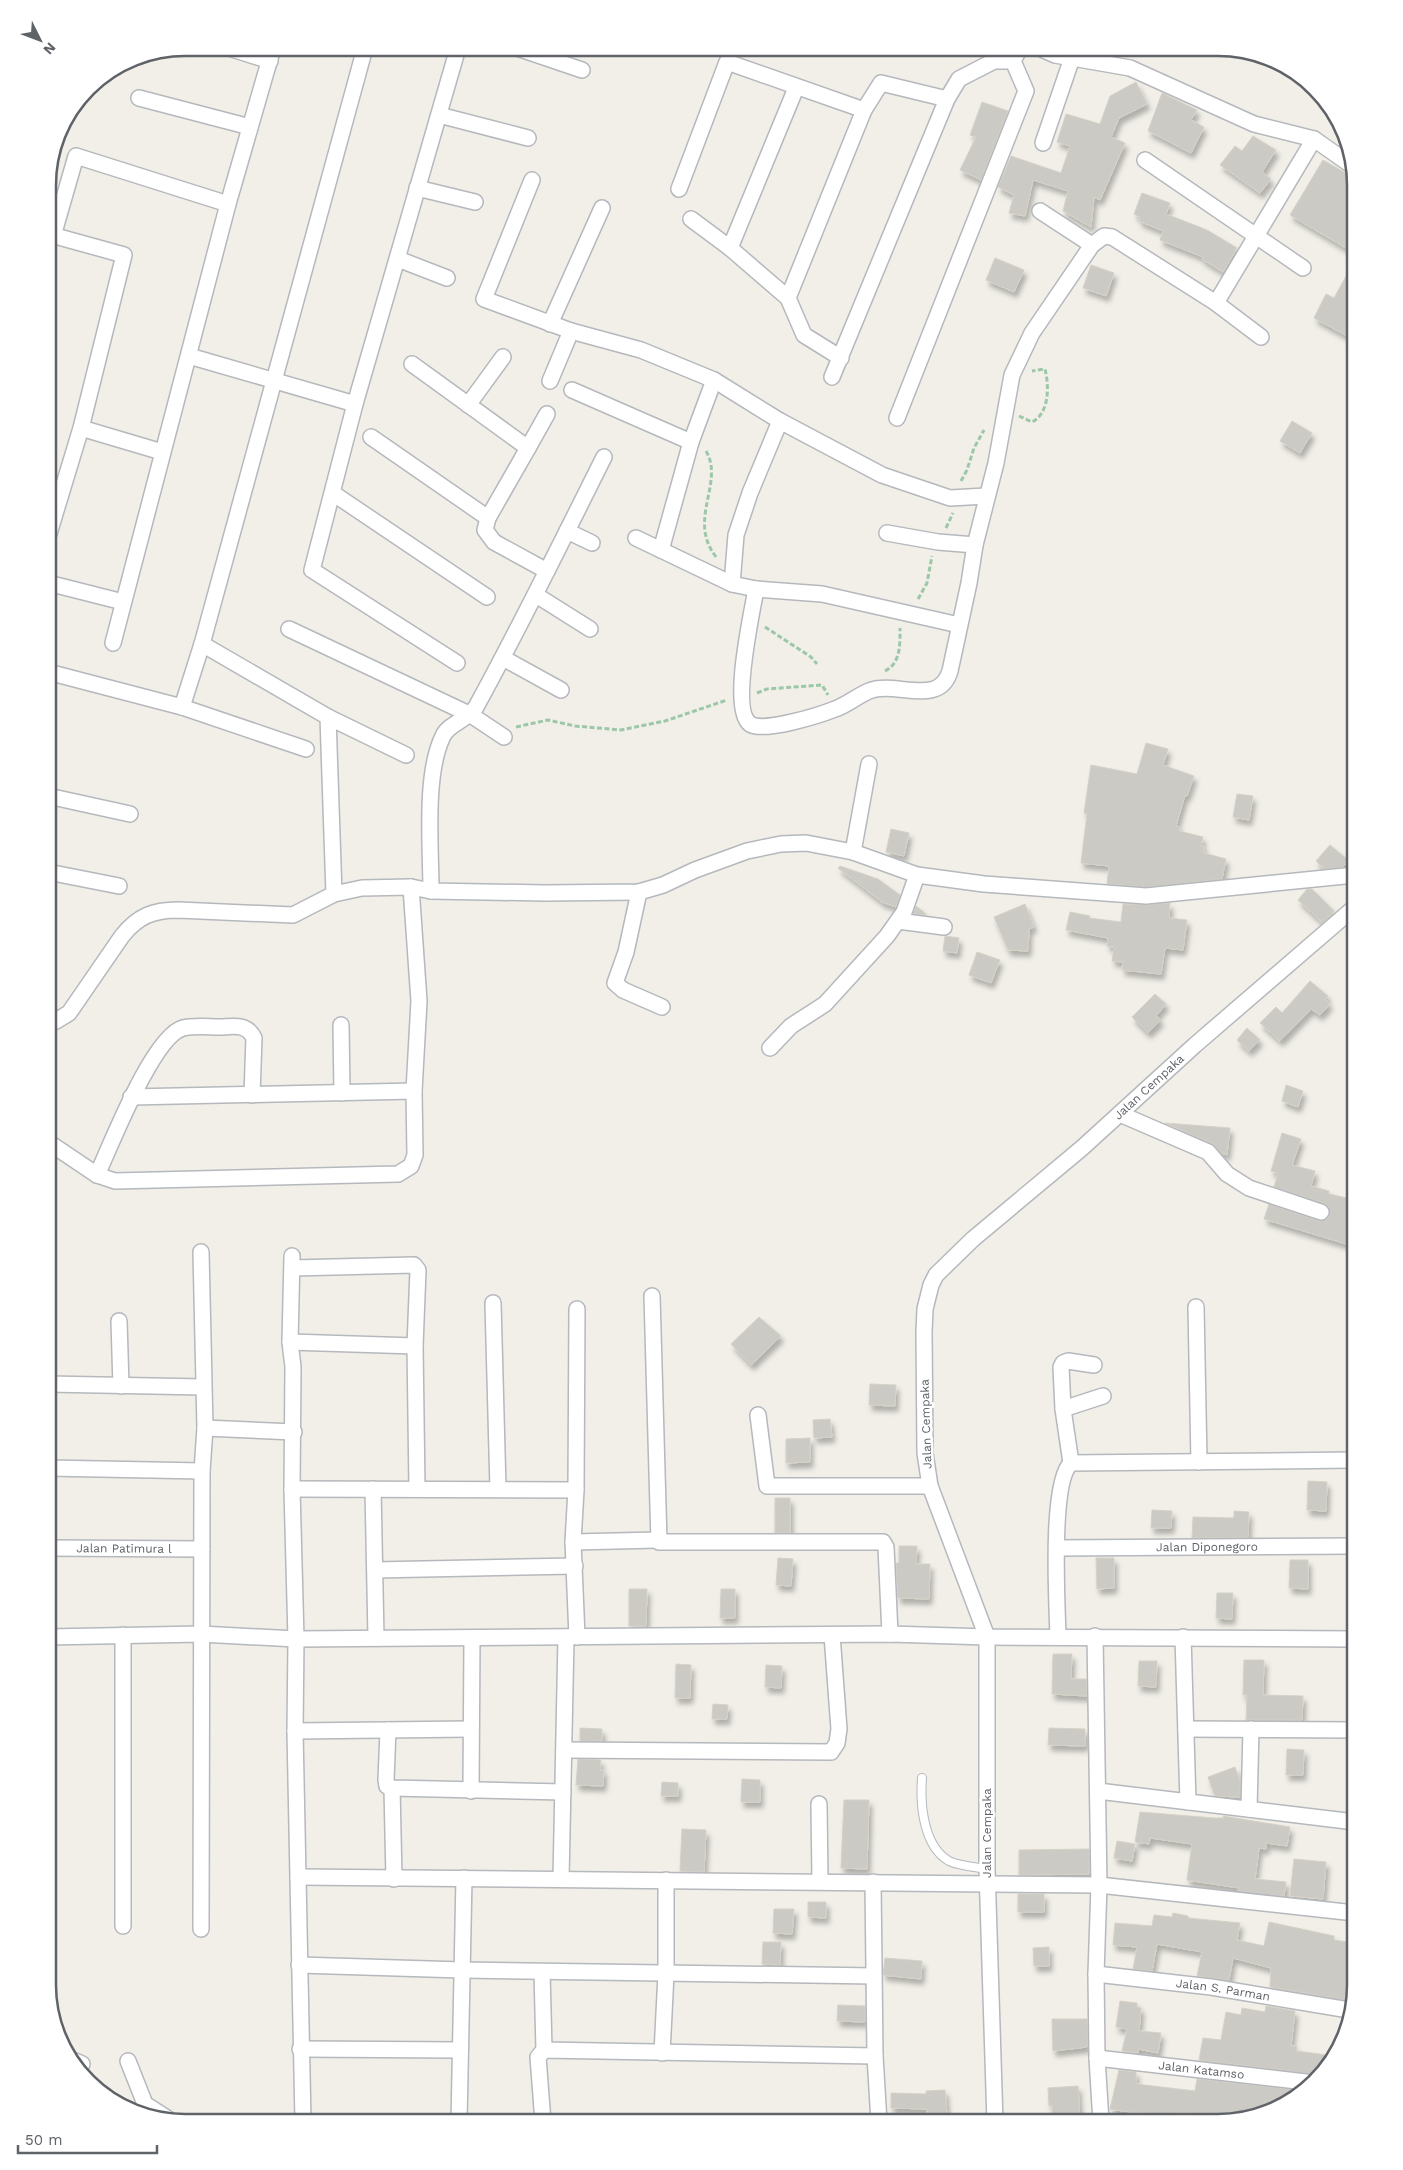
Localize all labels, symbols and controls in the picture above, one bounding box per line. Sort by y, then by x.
north arrow [15,15,65,65]
text: N [40,39,59,58]
street label: Jalan Cempaka [1111,1051,1187,1122]
street label: Jalan Cempaka [917,1379,935,1469]
street label: Jalan Diponegoro [1156,1540,1258,1554]
street label: Jalan Patimura l [76,1541,172,1556]
street label: Jalan Cempaka [980,1788,994,1878]
street label: Jalan S. Parman [1175,1976,1271,2004]
street label: Jalan Katamso [1158,2058,1245,2082]
scale bar [18,2122,156,2154]
text: 50 m [25,2131,62,2149]

